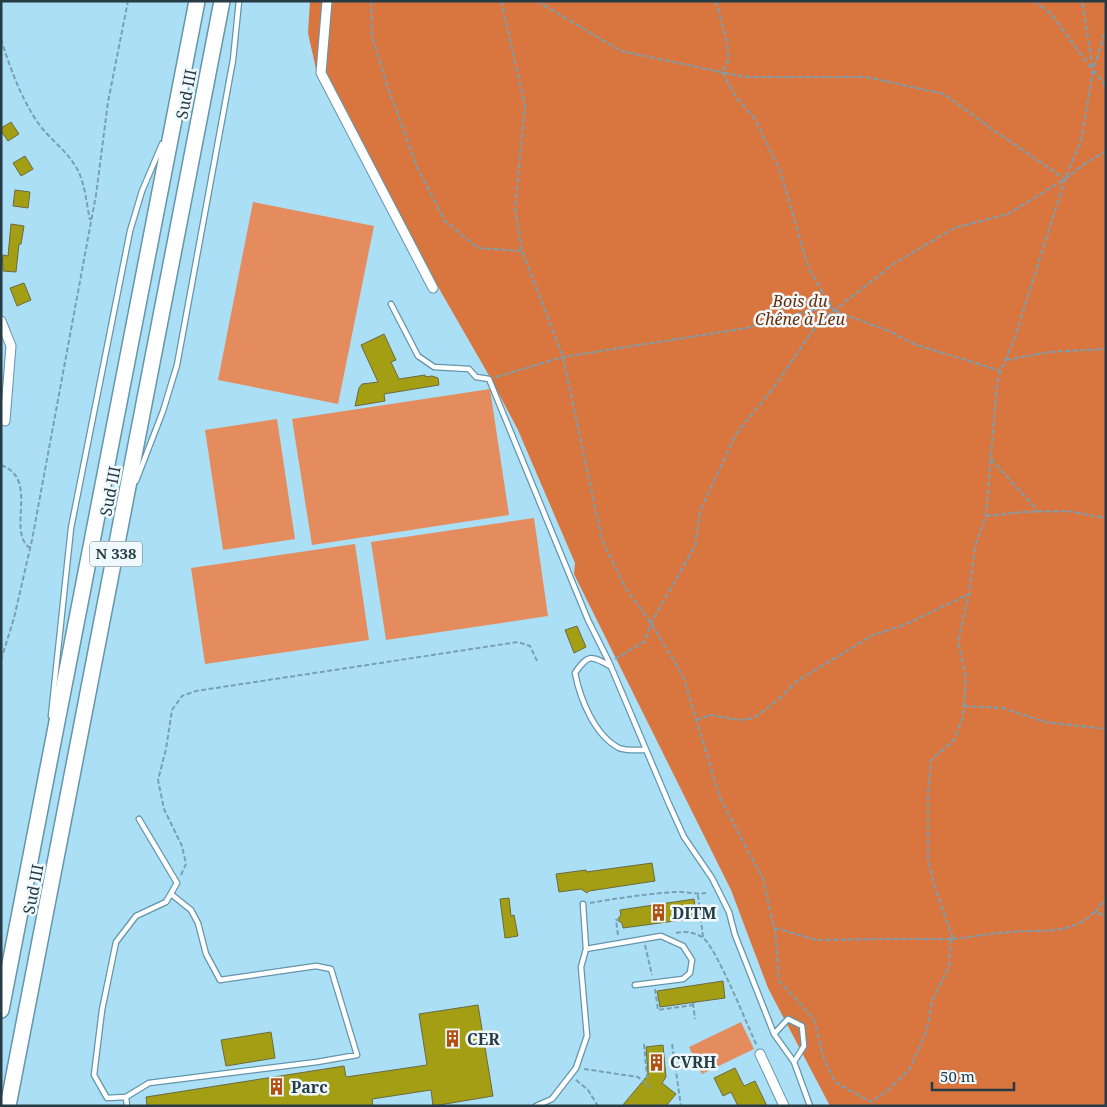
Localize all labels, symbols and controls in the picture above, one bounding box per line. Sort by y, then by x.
street label: Sud III [170,67,202,121]
park label: Bois du Chêne à Leu [755,290,845,330]
street label: Sud III [94,464,126,518]
road number: N 338 [90,542,142,566]
street label: Sud III [17,862,49,916]
place label: DITM [672,902,716,924]
building icon: DITM [648,903,668,923]
place label: CER [467,1028,500,1050]
building icon: CER [443,1029,463,1049]
place label: CVRH [670,1051,716,1073]
building icon: CVRH [646,1052,666,1072]
scale bar [932,1060,1014,1092]
text: 50 m [940,1066,975,1086]
place label: Parc [291,1076,328,1098]
building icon: Parc [267,1077,287,1097]

